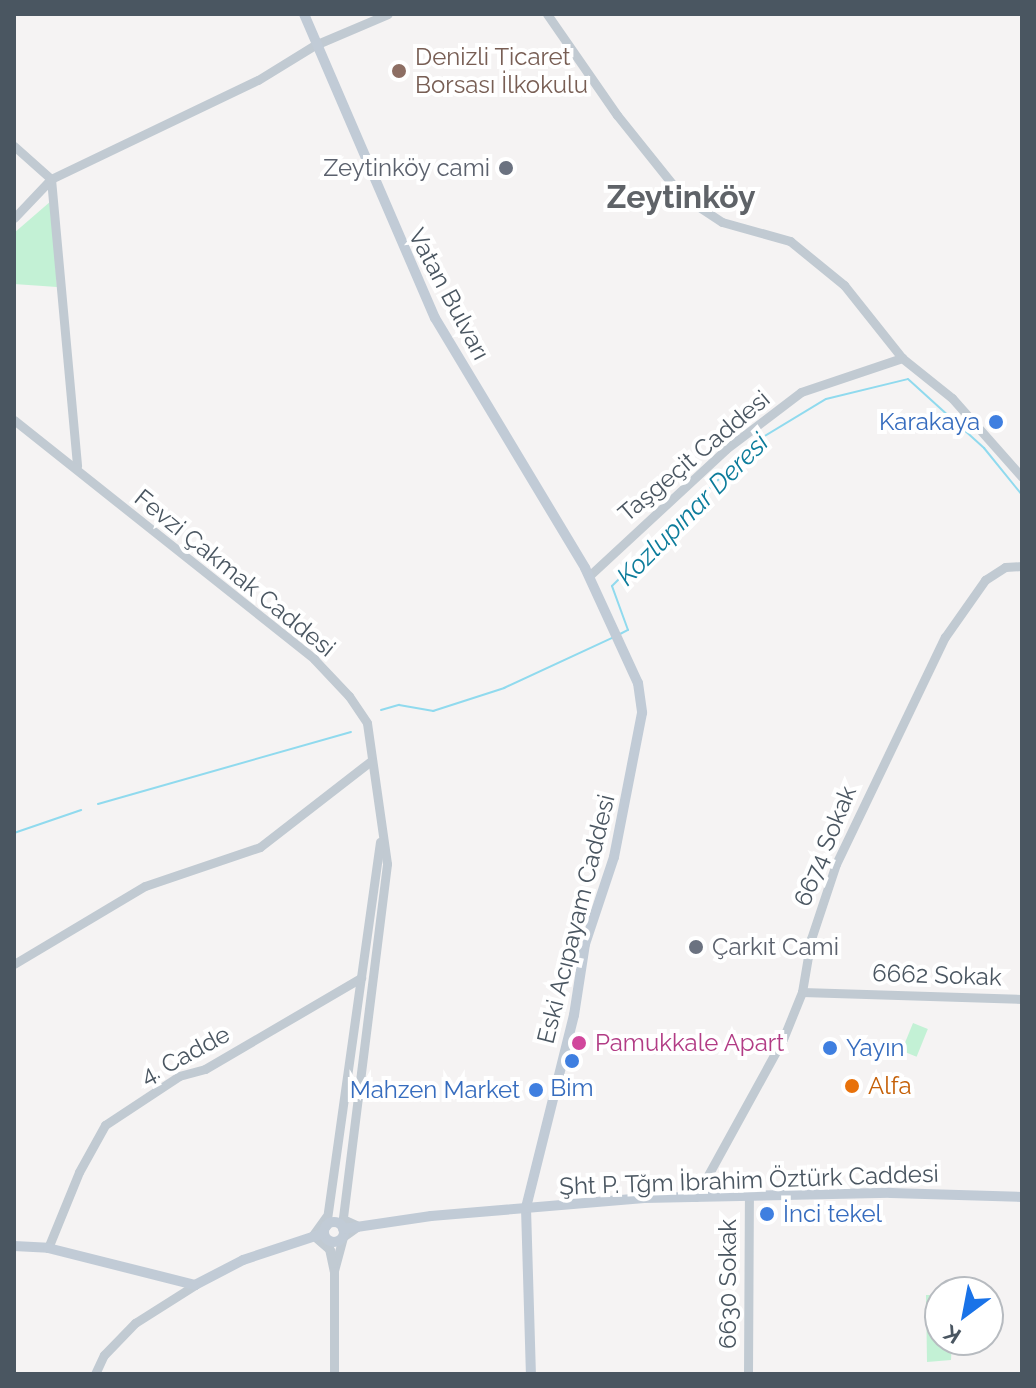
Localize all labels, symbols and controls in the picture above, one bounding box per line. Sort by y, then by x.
place label: Denizli Ticaret Borsası İlkokulu [415,43,588,99]
marker: Denizli Ticaret Borsası İlkokulu [390,62,408,80]
place label: Zeytinköy cami [323,154,490,182]
marker: Zeytinköy cami [497,159,515,177]
district label: Zeytinköy [606,178,756,216]
street label: Vatan Bulvarı [402,223,496,365]
street label: Taşgeçit Caddesi [613,384,775,528]
place label: Karakaya [879,408,980,436]
marker: Karakaya [987,413,1005,431]
water label: Kozlupınar Deresi [611,428,775,592]
street label: Fevzi Çakmak Caddesi [129,483,341,663]
street label: 6674 Sokak [788,782,862,910]
street label: Eski Acıpayam Caddesi [531,791,621,1047]
place label: Çarkıt Cami [712,933,839,961]
marker: Çarkıt Cami [687,938,705,956]
street label: 6662 Sokak [872,958,1002,992]
street label: 4. Cadde [135,1019,235,1091]
place label: Pamukkale Apart [595,1029,785,1057]
marker: Pamukkale Apart [570,1034,588,1052]
place label: Yayın [846,1034,904,1062]
marker: Yayın [821,1039,839,1057]
marker: Bim [563,1052,581,1070]
place label: Alfa [868,1072,912,1100]
place label: Bim [550,1074,594,1102]
place label: Mahzen Market [350,1076,520,1104]
marker: Alfa [843,1077,861,1095]
marker: Mahzen Market [527,1081,545,1099]
street label: Şht P. Tğm İbrahim Öztürk Caddesi [558,1159,940,1201]
place label: İnci tekel [783,1200,882,1228]
marker: İnci tekel [758,1205,776,1223]
street label: 6630 Sokak [714,1219,742,1349]
north arrow [924,1276,1004,1356]
text: K [939,1320,965,1350]

